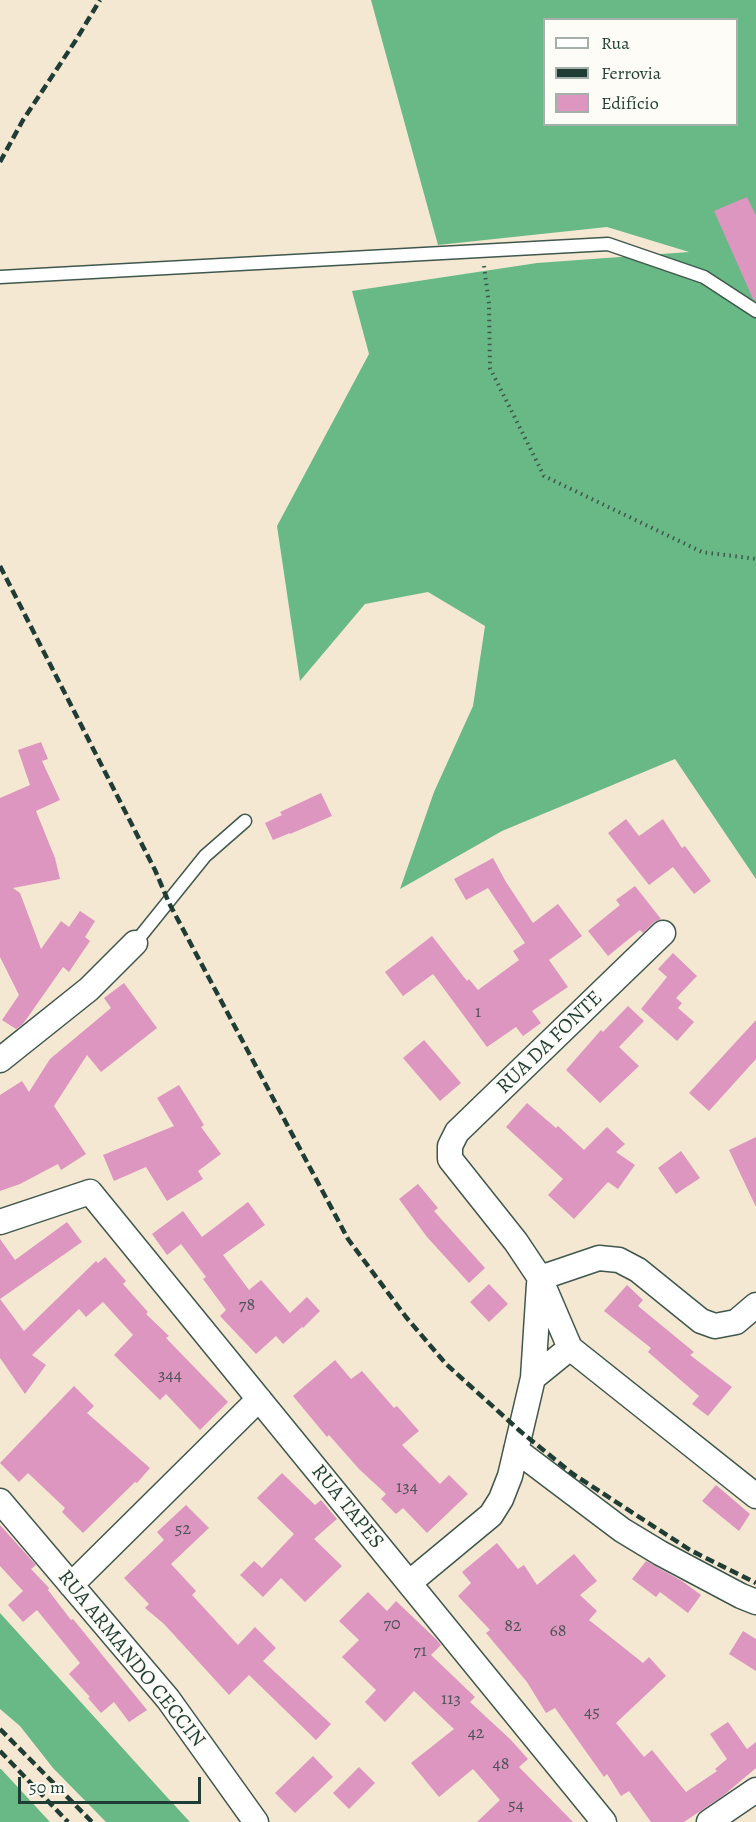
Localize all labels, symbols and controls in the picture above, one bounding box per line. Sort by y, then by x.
legend [543,18,738,126]
text: Rua [601,31,630,55]
text: Ferrovia [601,61,661,85]
text: Edifício [601,91,659,115]
street label: RUA DA FONTE [492,986,608,1100]
house number: 1 [475,1002,481,1024]
house number: 78 [239,1295,255,1317]
house number: 344 [158,1365,182,1387]
street label: RUA TAPES [305,1460,389,1554]
house number: 134 [396,1477,418,1499]
house number: 52 [175,1519,191,1541]
street label: RUA ARMANDO CECCIN [52,1565,210,1753]
house number: 70 [383,1614,401,1636]
house number: 82 [504,1616,522,1638]
house number: 68 [549,1621,567,1643]
house number: 71 [413,1641,427,1663]
house number: 113 [441,1689,461,1711]
house number: 45 [584,1702,600,1724]
house number: 42 [468,1723,484,1745]
house number: 48 [493,1754,509,1776]
scale bar [21,1765,204,1803]
text: 50 m [29,1775,65,1799]
house number: 54 [508,1795,524,1817]

